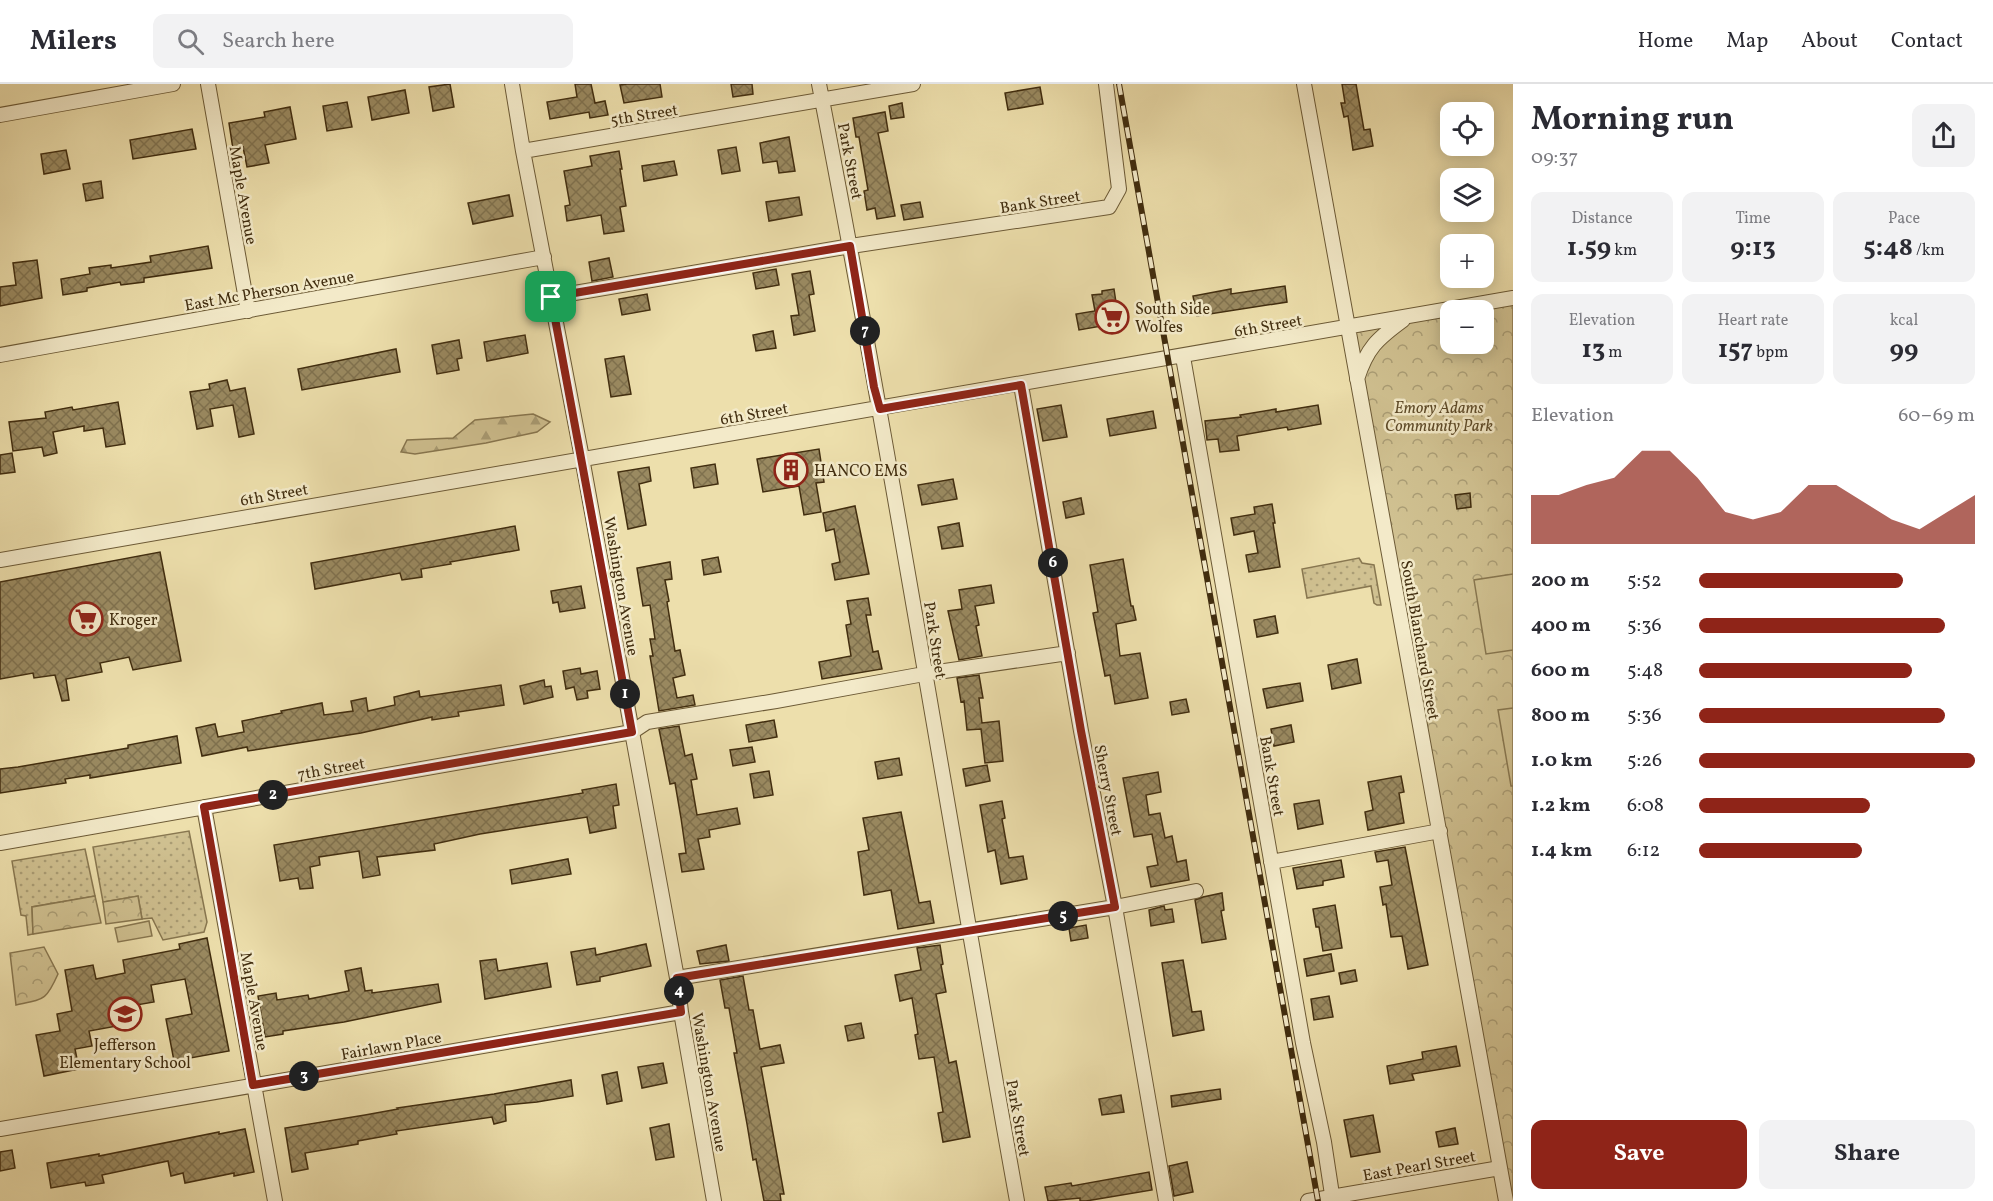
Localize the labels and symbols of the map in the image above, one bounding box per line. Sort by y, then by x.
street label: 5th Street [609,100,680,132]
street label: Park Street [831,121,867,202]
street label: Maple Avenue [223,144,262,246]
street label: Bank Street [998,186,1083,220]
street label: East Mc Pherson Avenue [183,266,356,318]
pin [525,271,576,322]
supermarket icon: South Side Wolfes [1094,299,1130,335]
place label: South Side Wolfes [1135,299,1210,339]
street label: 6th Street [1233,310,1304,344]
pin: 7 [850,316,880,346]
street label: 6th Street [719,398,790,432]
park label: Emory Adams Community Park [1385,398,1493,438]
building icon: HANCO EMS [773,452,809,488]
place label: HANCO EMS [814,461,908,483]
street label: 6th Street [239,479,310,513]
street label: Washington Avenue [597,515,643,658]
pin: 6 [1038,548,1068,578]
street label: South Blanchard Street [1394,559,1444,722]
street label: Park Street [917,600,951,681]
supermarket icon: Kroger [68,601,104,637]
place label: Kroger [109,610,158,632]
pin: 1 [610,679,640,709]
street label: Bank Street [1253,734,1289,819]
street label: Sherry Street [1087,743,1127,838]
street label: 7th Street [296,753,367,787]
pin: 2 [258,780,288,810]
pin: 5 [1048,901,1078,931]
street label: Maple Avenue [234,950,273,1052]
pin: 4 [664,976,694,1006]
school or university icon: Jefferson Elementary School [107,996,143,1032]
street label: Washington Avenue [685,1011,731,1154]
street label: Fairlawn Place [339,1027,443,1067]
place label: Jefferson Elementary School [59,1035,191,1075]
pin: 3 [289,1061,319,1091]
street label: Park Street [999,1078,1035,1159]
street label: East Pearl Street [1361,1146,1478,1188]

